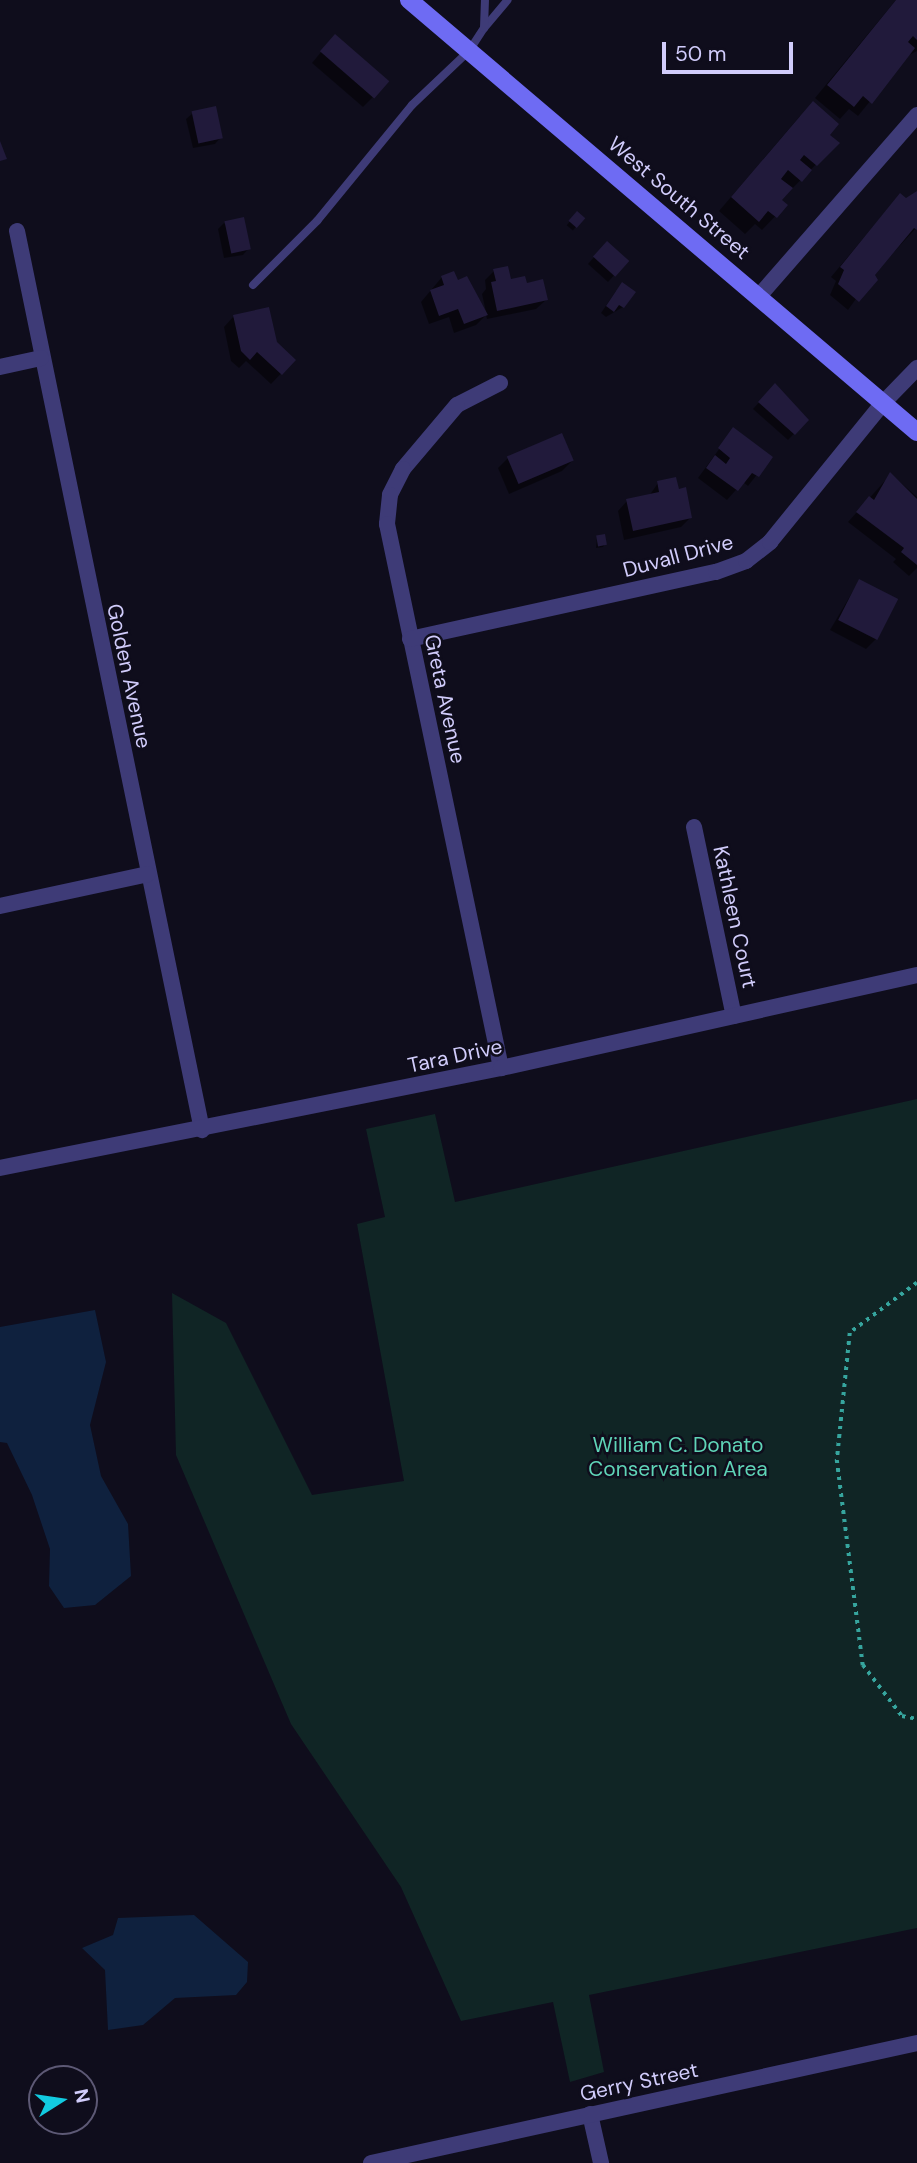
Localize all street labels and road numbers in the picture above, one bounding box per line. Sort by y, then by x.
street label: West South Street [603,131,755,265]
street label: Duvall Drive [620,529,736,583]
street label: Golden Avenue [101,601,157,751]
street label: Greta Avenue [419,632,471,766]
street label: Kathleen Court [708,843,762,991]
street label: Tara Drive [405,1034,505,1078]
street label: Gerry Street [578,2057,700,2107]

